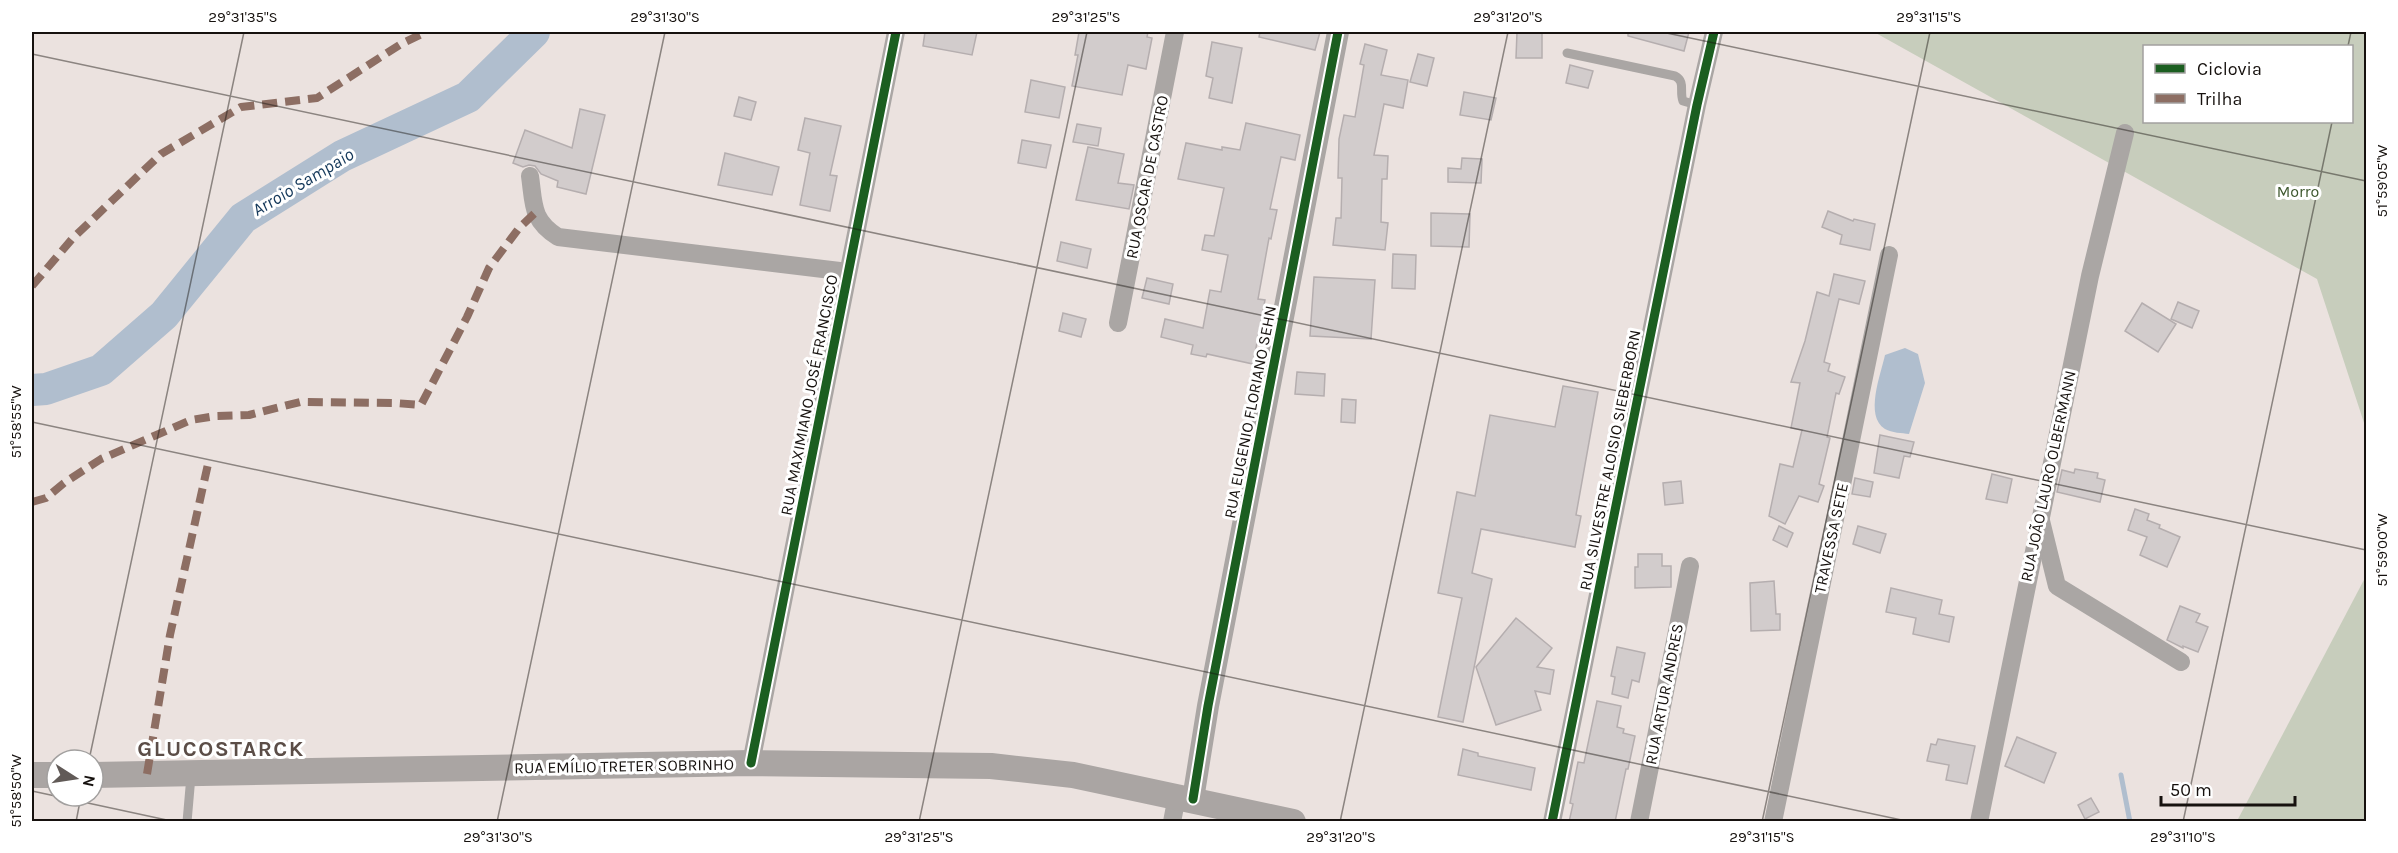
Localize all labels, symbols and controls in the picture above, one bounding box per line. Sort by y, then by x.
text: 29°31'35"S [208,8,278,26]
text: 29°31'30"S [630,8,700,26]
text: 29°31'25"S [1051,8,1121,26]
text: 29°31'20"S [1473,8,1543,26]
text: 29°31'15"S [1896,8,1962,26]
legend [2143,45,2353,123]
text: Ciclovia [2197,58,2262,80]
text: Trilha [2197,88,2242,110]
street label: RUA OSCAR DE CASTRO [1122,94,1172,260]
water label: Arroio Sampaio [248,143,358,221]
text: 51°59'05"W [2373,144,2391,218]
park label: Morro [2277,182,2319,201]
street label: RUA MAXIMIANO JOSÉ FRANCISCO [776,273,842,517]
street label: RUA EUGENIO FLORIANO SEHN [1220,304,1280,520]
street label: RUA SILVESTRE ALOISIO SIEBERBORN [1575,328,1645,592]
street label: RUA JOÃO LAURO OLBERMANN [2016,369,2080,583]
text: 51°58'55"W [7,385,25,459]
street label: TRAVESSA SETE [1810,481,1852,595]
text: 51°59'00"W [2373,513,2391,587]
street label: RUA ARTUR ANDRES [1641,622,1687,766]
district label: GLUCOSTARCK [137,736,305,762]
north arrow [45,748,105,808]
text: 51°58'50"W [7,754,25,828]
street label: RUA EMÍLIO TRETER SOBRINHO [514,755,734,777]
scale bar [2161,769,2294,807]
text: N [79,773,100,789]
text: 50 m [2170,779,2212,801]
text: 29°31'30"S [463,828,533,846]
text: 29°31'25"S [884,828,954,846]
text: 29°31'20"S [1306,828,1376,846]
text: 29°31'15"S [1729,828,1795,846]
text: 29°31'10"S [2150,828,2216,846]

